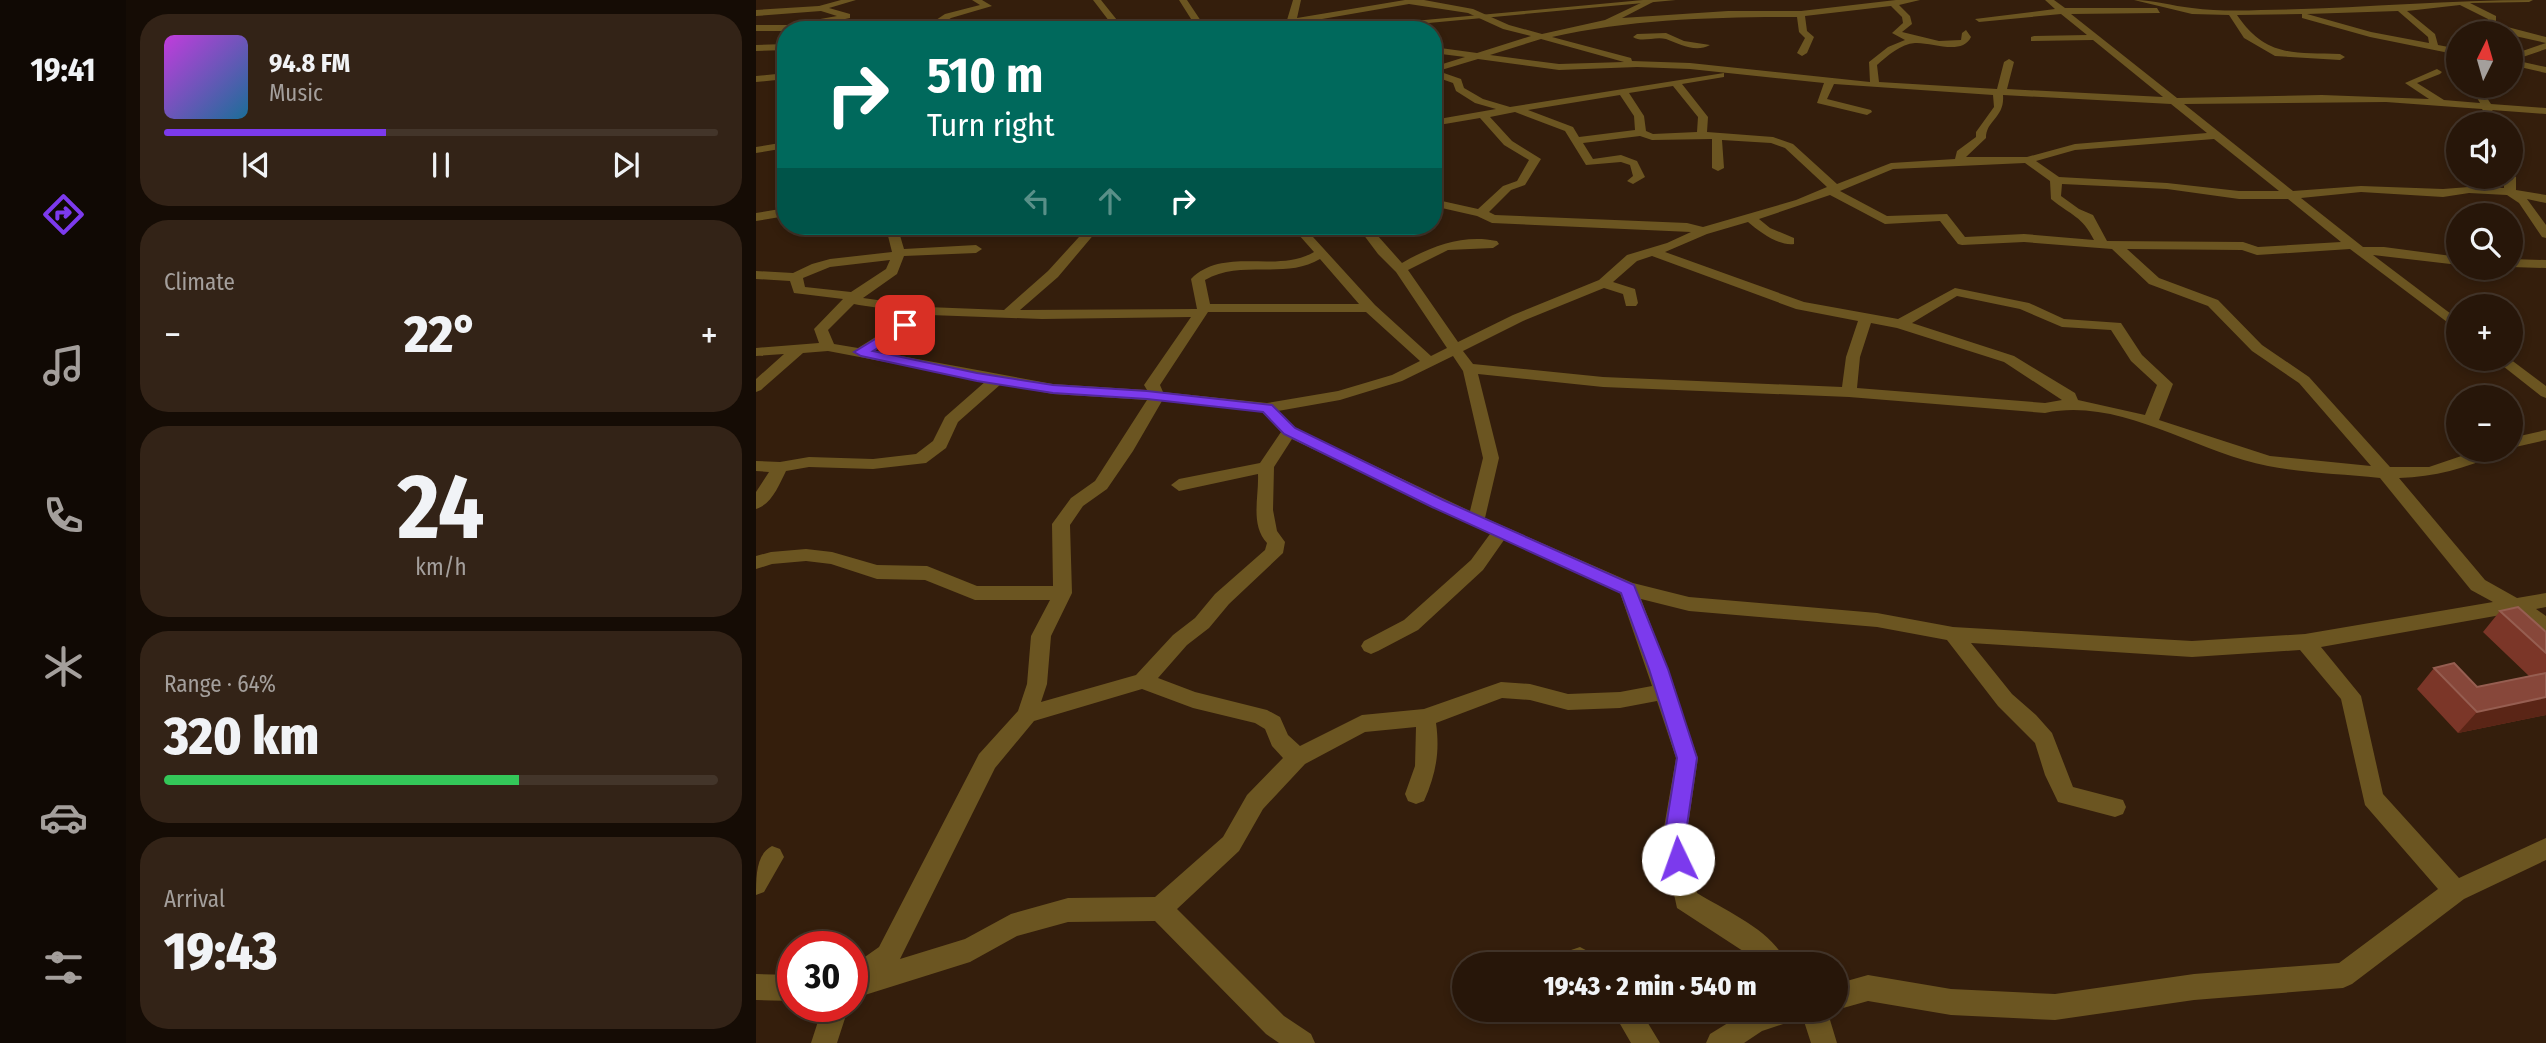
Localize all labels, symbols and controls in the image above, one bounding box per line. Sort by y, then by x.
north arrow [2446,21,2524,98]
map controls [2446,21,2523,462]
text: 510 m [927,46,1043,105]
text: 94.8 FM [269,48,350,79]
icon: right [812,49,903,140]
text: 19:41 [30,51,96,89]
text: Music [269,79,323,107]
text: Turn right [927,106,1054,144]
button: sound [2446,112,2523,189]
icon: previous [237,146,275,184]
icon: pause [422,146,460,184]
icon: next [607,146,645,184]
icon: left [1018,182,1056,220]
icon: ahead [1091,182,1129,220]
icon: right [1164,182,1202,220]
icon: directions [39,190,88,239]
button: search [2446,203,2523,280]
text: Climate [164,268,235,296]
button: + [2446,294,2523,371]
pin [875,295,935,355]
text: 22° [404,303,478,366]
icon: arrive [886,306,924,344]
text: − [164,312,181,358]
text: + [701,312,718,358]
icon: music [39,341,88,390]
button: − [2446,385,2523,462]
text: 24 [397,453,485,562]
icon: phone [39,491,88,540]
text: km/h [415,553,467,581]
icon: climate [39,642,88,691]
text: Range · 64% [164,670,276,698]
text: 320 km [164,705,319,768]
icon: car [39,793,88,842]
position arrow [1641,822,1715,896]
text: Arrival [164,885,225,913]
text: 19:43 [164,920,277,983]
speed limit sign: 30 [777,931,868,1022]
icon: filters [39,943,88,992]
text: 19:43 · 2 min · 540 m [1543,971,1757,1002]

